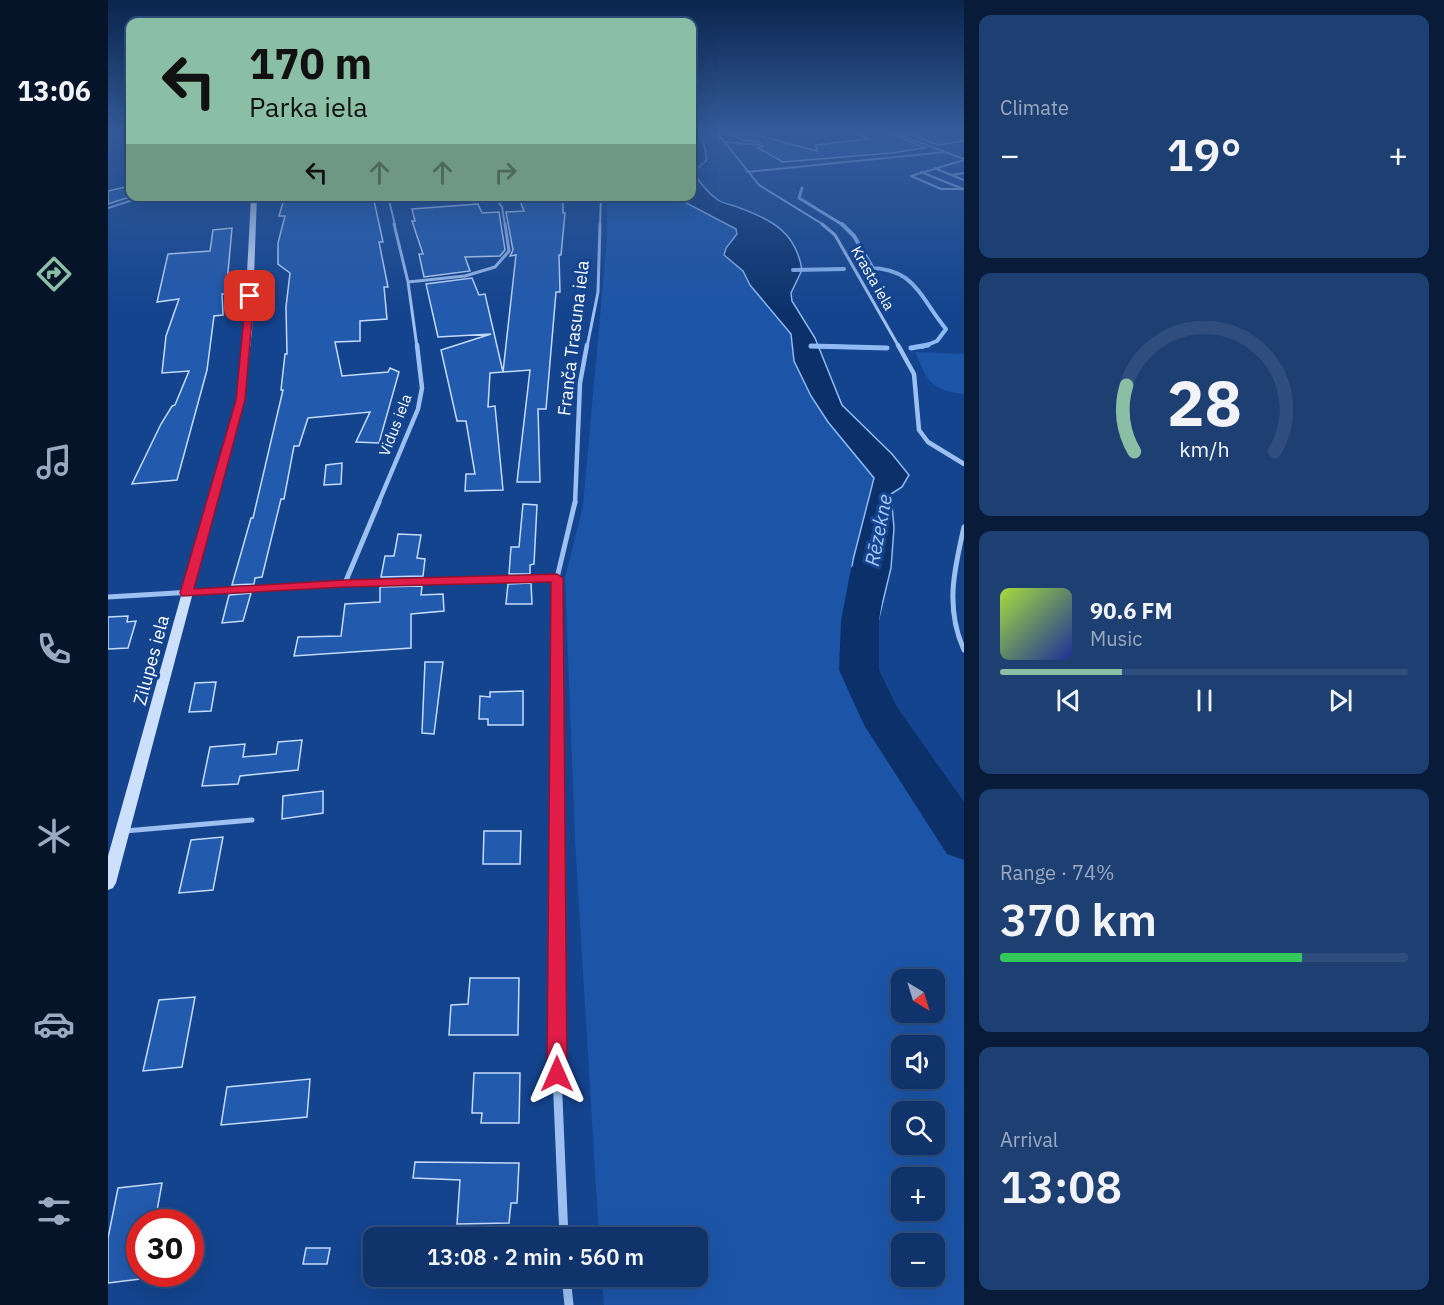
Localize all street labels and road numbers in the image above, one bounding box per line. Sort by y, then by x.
street label: Krasta iela [847,243,899,313]
street label: Franča Trasuna iela [552,259,594,417]
street label: Vidus iela [374,391,416,459]
street label: Zilupes iela [128,612,174,708]

